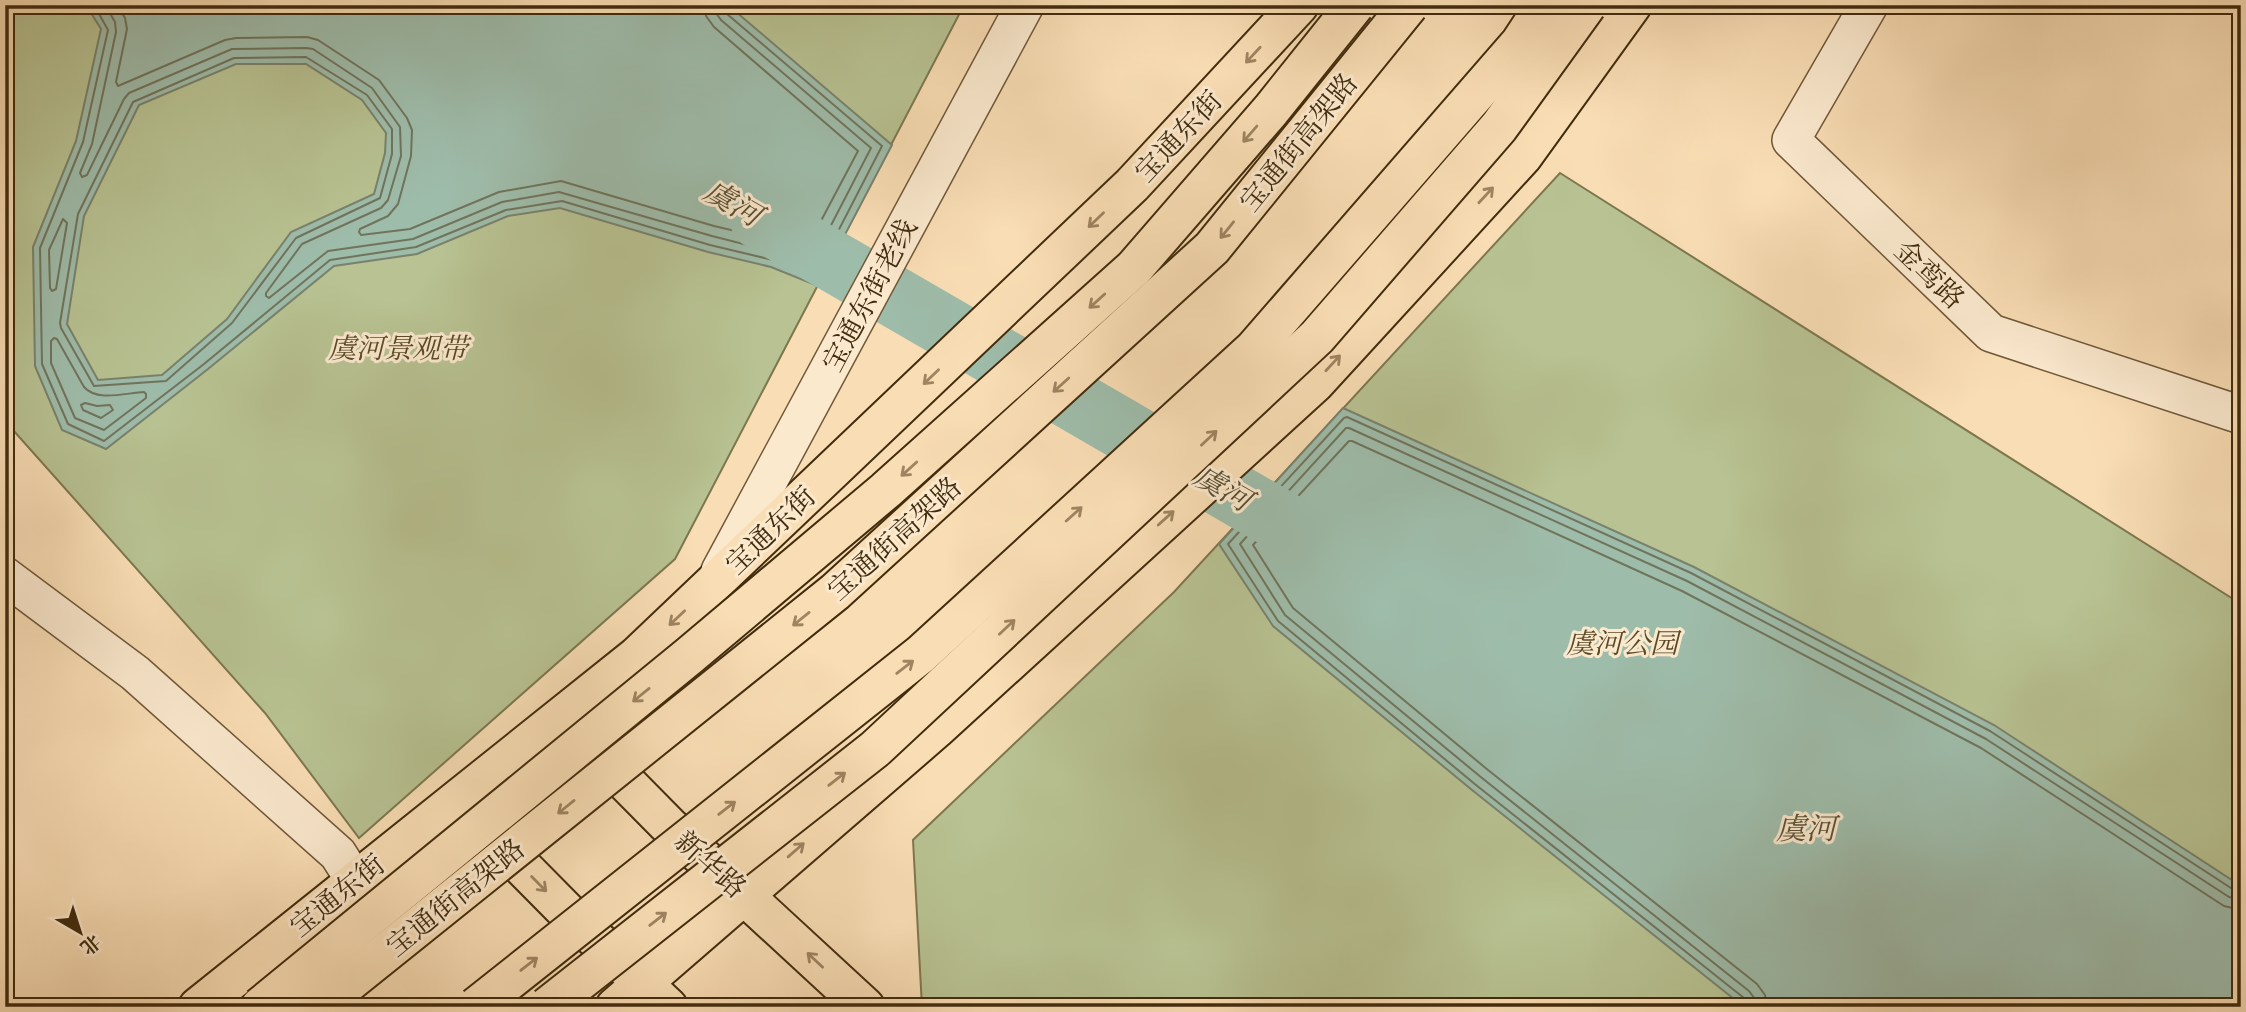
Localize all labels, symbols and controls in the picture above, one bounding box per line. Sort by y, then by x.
one-way arrow [1244,46,1261,63]
street label: 宝通街高架路 [1231,65,1365,219]
street label: 宝通东街 [1127,83,1229,189]
one-way arrow [1242,124,1258,142]
water label: 虞河 [697,171,773,237]
one-way arrow [1478,187,1495,204]
one-way arrow [1087,211,1104,228]
street label: 宝通东街老线 [814,212,924,378]
one-way arrow [1219,220,1235,238]
street label: 金鸾路 [1887,232,1973,316]
one-way arrow [1088,293,1106,309]
park label: 虞河景观带 [328,330,472,366]
one-way arrow [1324,355,1341,372]
one-way arrow [923,368,940,385]
one-way arrow [1053,377,1071,393]
one-way arrow [1200,430,1217,447]
water label: 虞河 [1187,456,1263,522]
one-way arrow [901,461,918,478]
street label: 宝通街高架路 [820,468,968,608]
street label: 宝通东街 [717,478,823,582]
one-way arrow [1065,506,1082,523]
one-way arrow [1157,510,1174,527]
one-way arrow [668,610,686,626]
one-way arrow [792,611,811,626]
one-way arrow [998,619,1015,636]
park label: 虞河公园 [1566,625,1682,661]
one-way arrow [896,659,914,675]
one-way arrow [633,687,651,703]
one-way arrow [828,771,846,786]
one-way arrow [558,800,576,815]
one-way arrow [717,800,735,816]
water label: 虞河 [1776,809,1841,848]
street label: 新华路 [668,823,754,905]
street label: 宝通街高架路 [378,830,532,964]
one-way arrow [787,842,805,858]
street label: 宝通东街 [282,846,392,944]
one-way arrow [530,875,547,892]
north arrow [46,897,116,967]
one-way arrow [649,912,667,927]
text: 北 [75,929,106,961]
one-way arrow [807,952,824,969]
one-way arrow [520,957,538,972]

